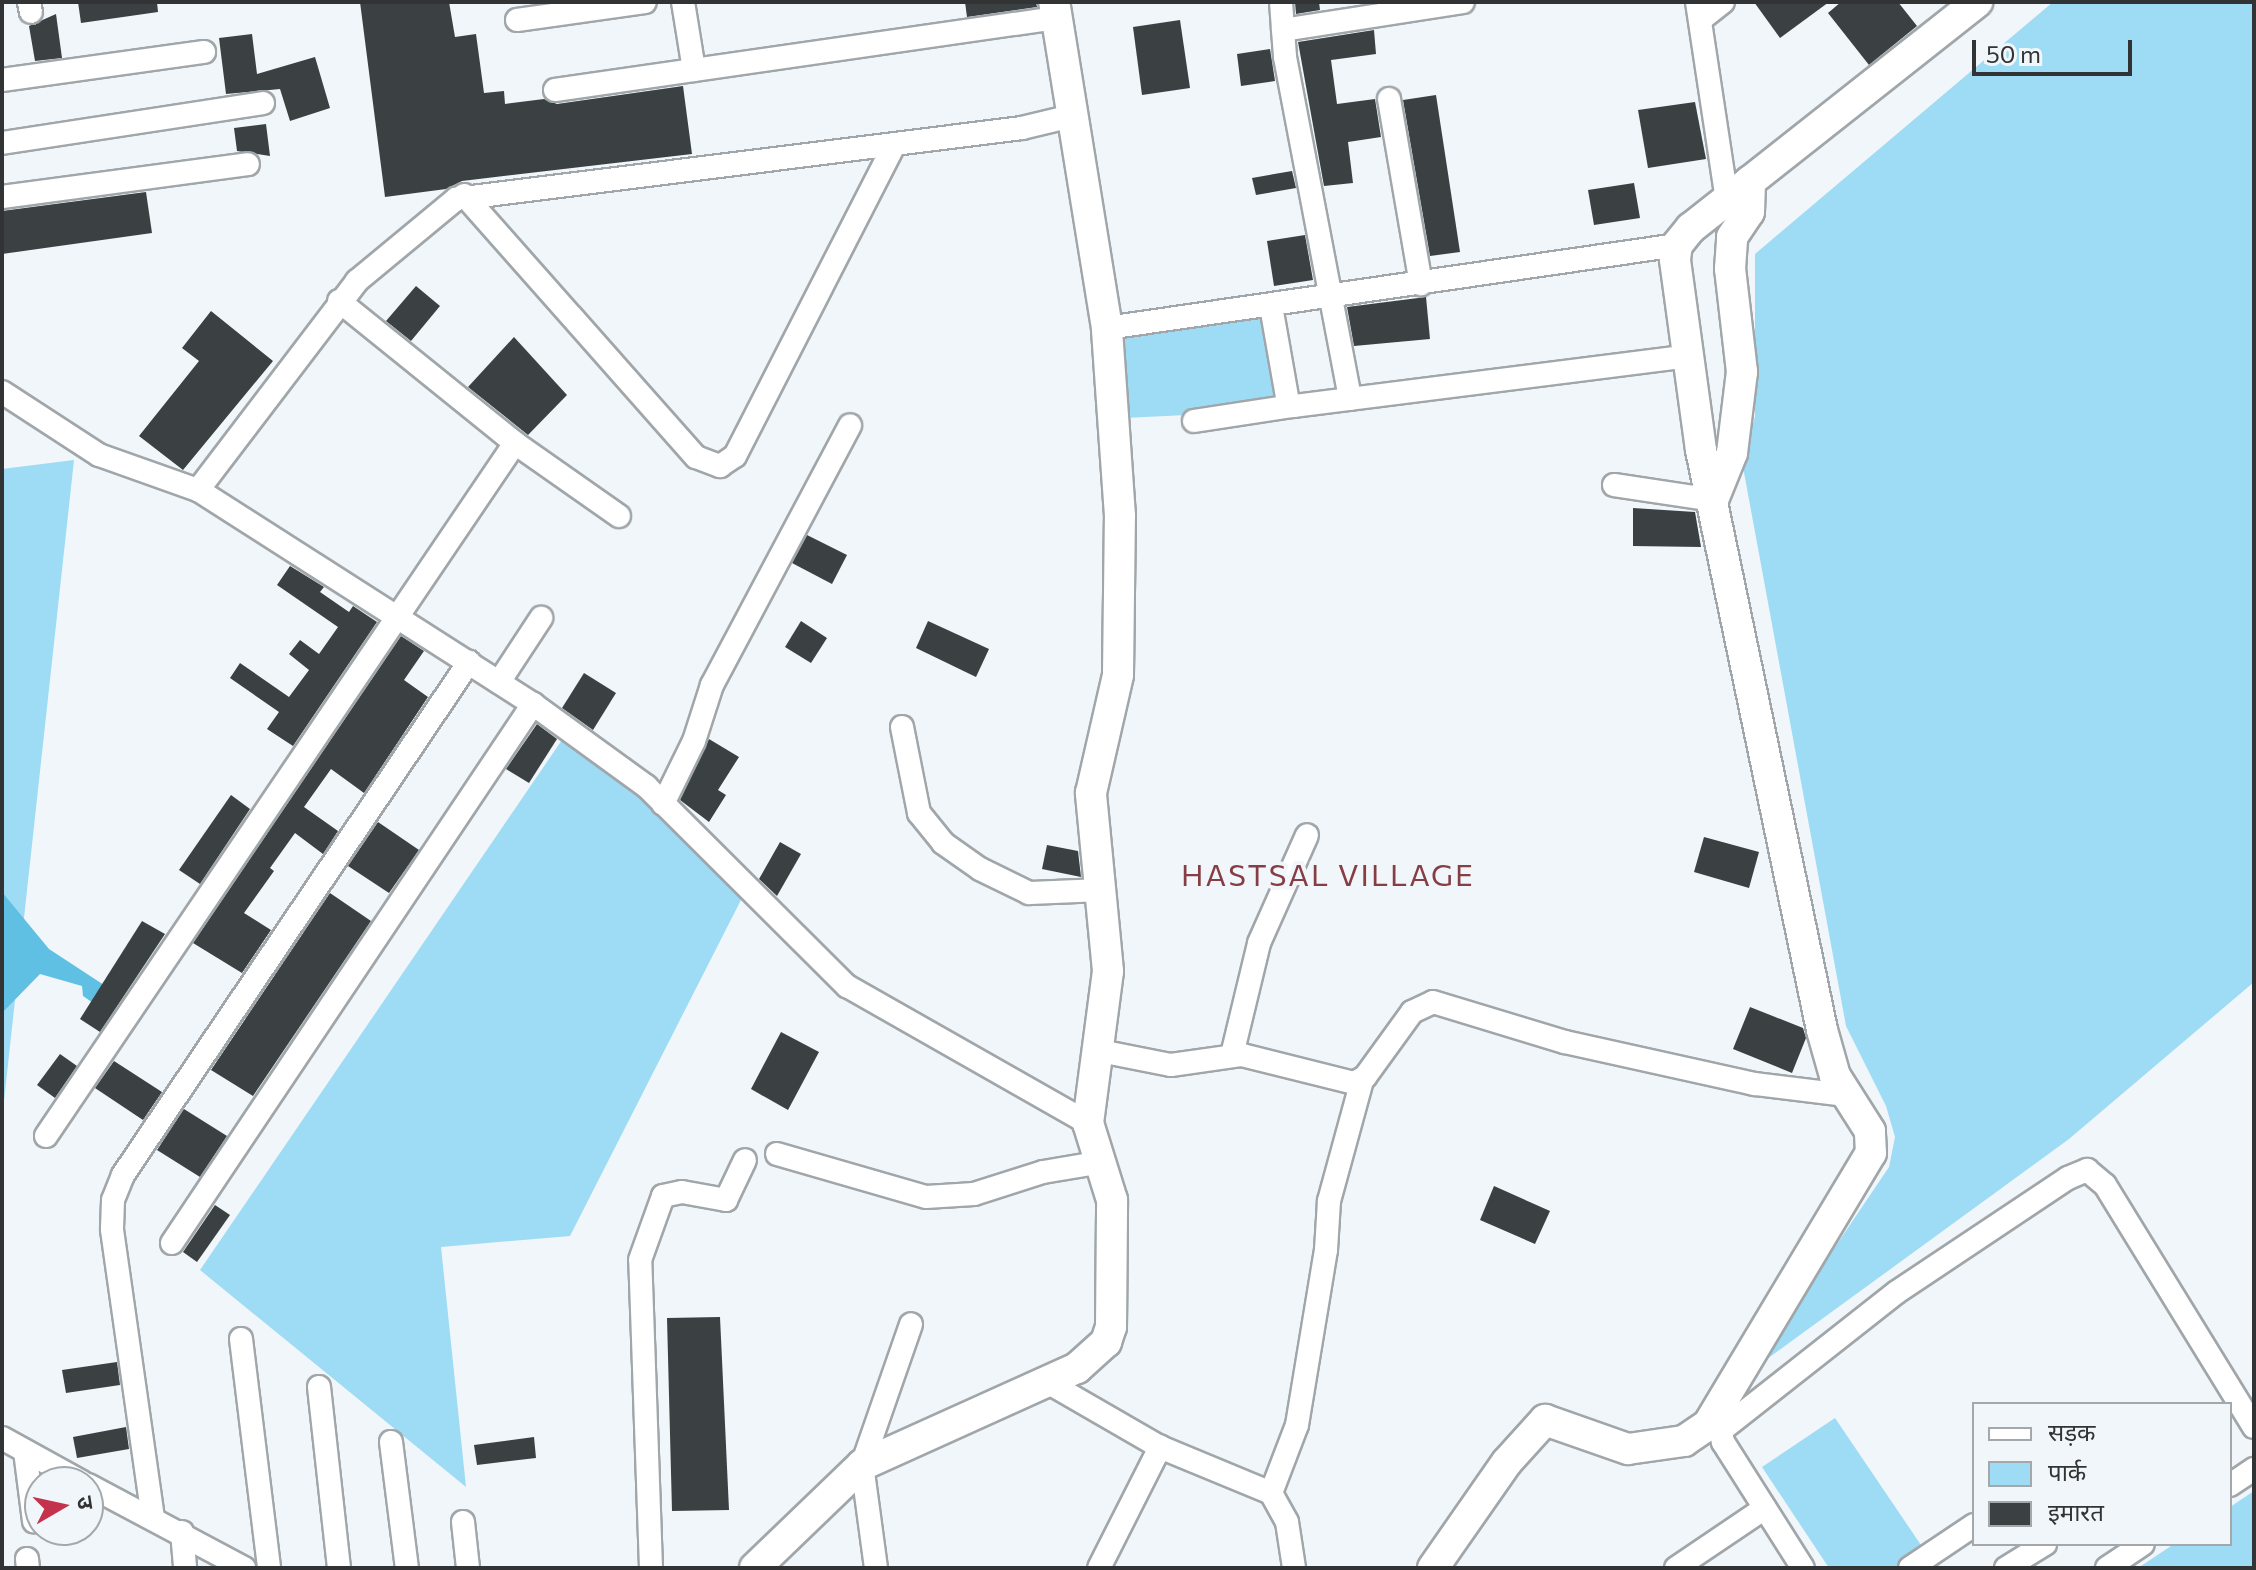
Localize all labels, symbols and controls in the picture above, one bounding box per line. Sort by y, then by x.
scale bar [1976,24,2136,74]
text: 50 m [1986,39,2041,68]
district label: HASTSAL VILLAGE [1181,856,1475,892]
legend [1972,1402,2232,1546]
text: सड़क [2048,1417,2096,1446]
text: पार्क [2048,1457,2086,1486]
north arrow [24,1466,104,1546]
text: उ [72,1494,101,1511]
text: इमारत [2048,1497,2104,1526]

